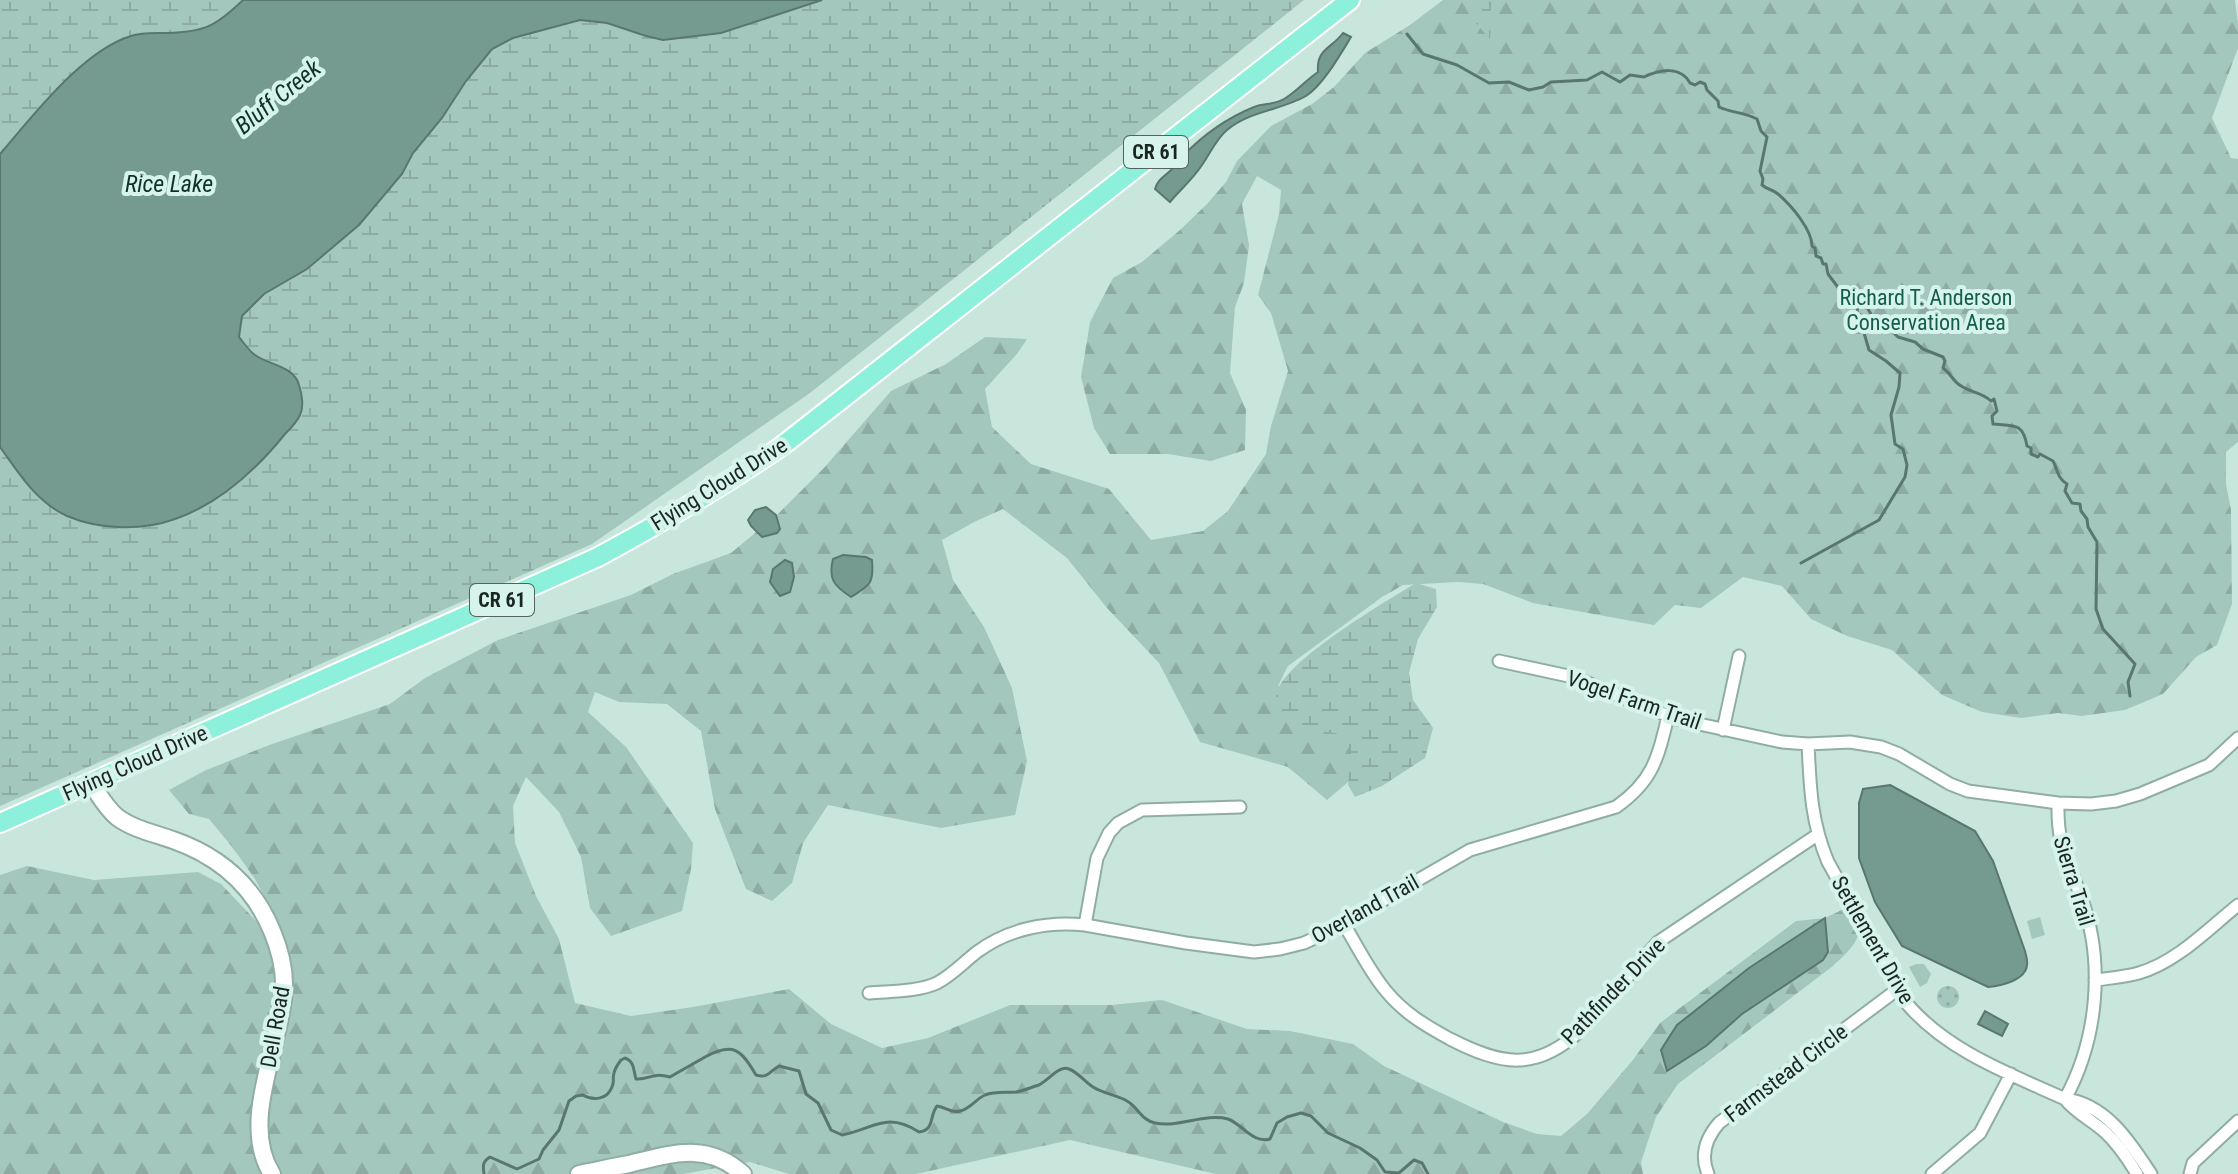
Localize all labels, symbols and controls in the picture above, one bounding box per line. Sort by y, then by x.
water label: Bluff Creek [230,54,327,140]
road number: CR 61 [1124,136,1188,168]
water label: Rice Lake [125,170,213,198]
park label: Richard T. Anderson Conservation Area [1839,285,2013,335]
street label: Flying Cloud Drive [646,432,792,536]
road number: CR 61 [470,584,534,616]
street label: Vogel Farm Trail [1564,665,1704,735]
street label: Flying Cloud Drive [59,720,211,806]
street label: Sierra Trail [2049,833,2099,929]
street label: Overland Trail [1307,869,1423,949]
street label: Settlement Drive [1826,872,1920,1008]
street label: Pathfinder Drive [1556,933,1670,1049]
street label: Dell Road [256,984,294,1070]
street label: Farmstead Circle [1720,1019,1852,1127]

